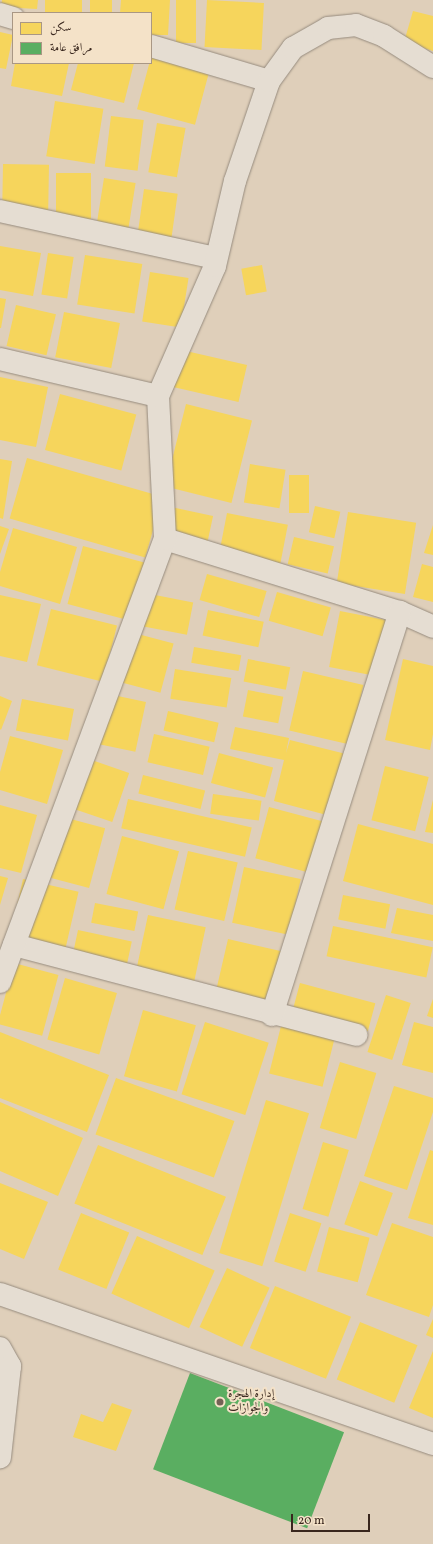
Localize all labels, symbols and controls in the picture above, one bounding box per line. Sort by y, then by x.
legend [12,12,152,64]
text: سكن [50,20,71,36]
text: مرافق عامة [50,40,92,56]
place label: إدارة الهجرة والجوازات [228,1388,274,1416]
marker: إدارة الهجرة والجوازات [215,1397,225,1407]
scale bar [293,1506,372,1532]
text: 20 m [298,1513,325,1529]

